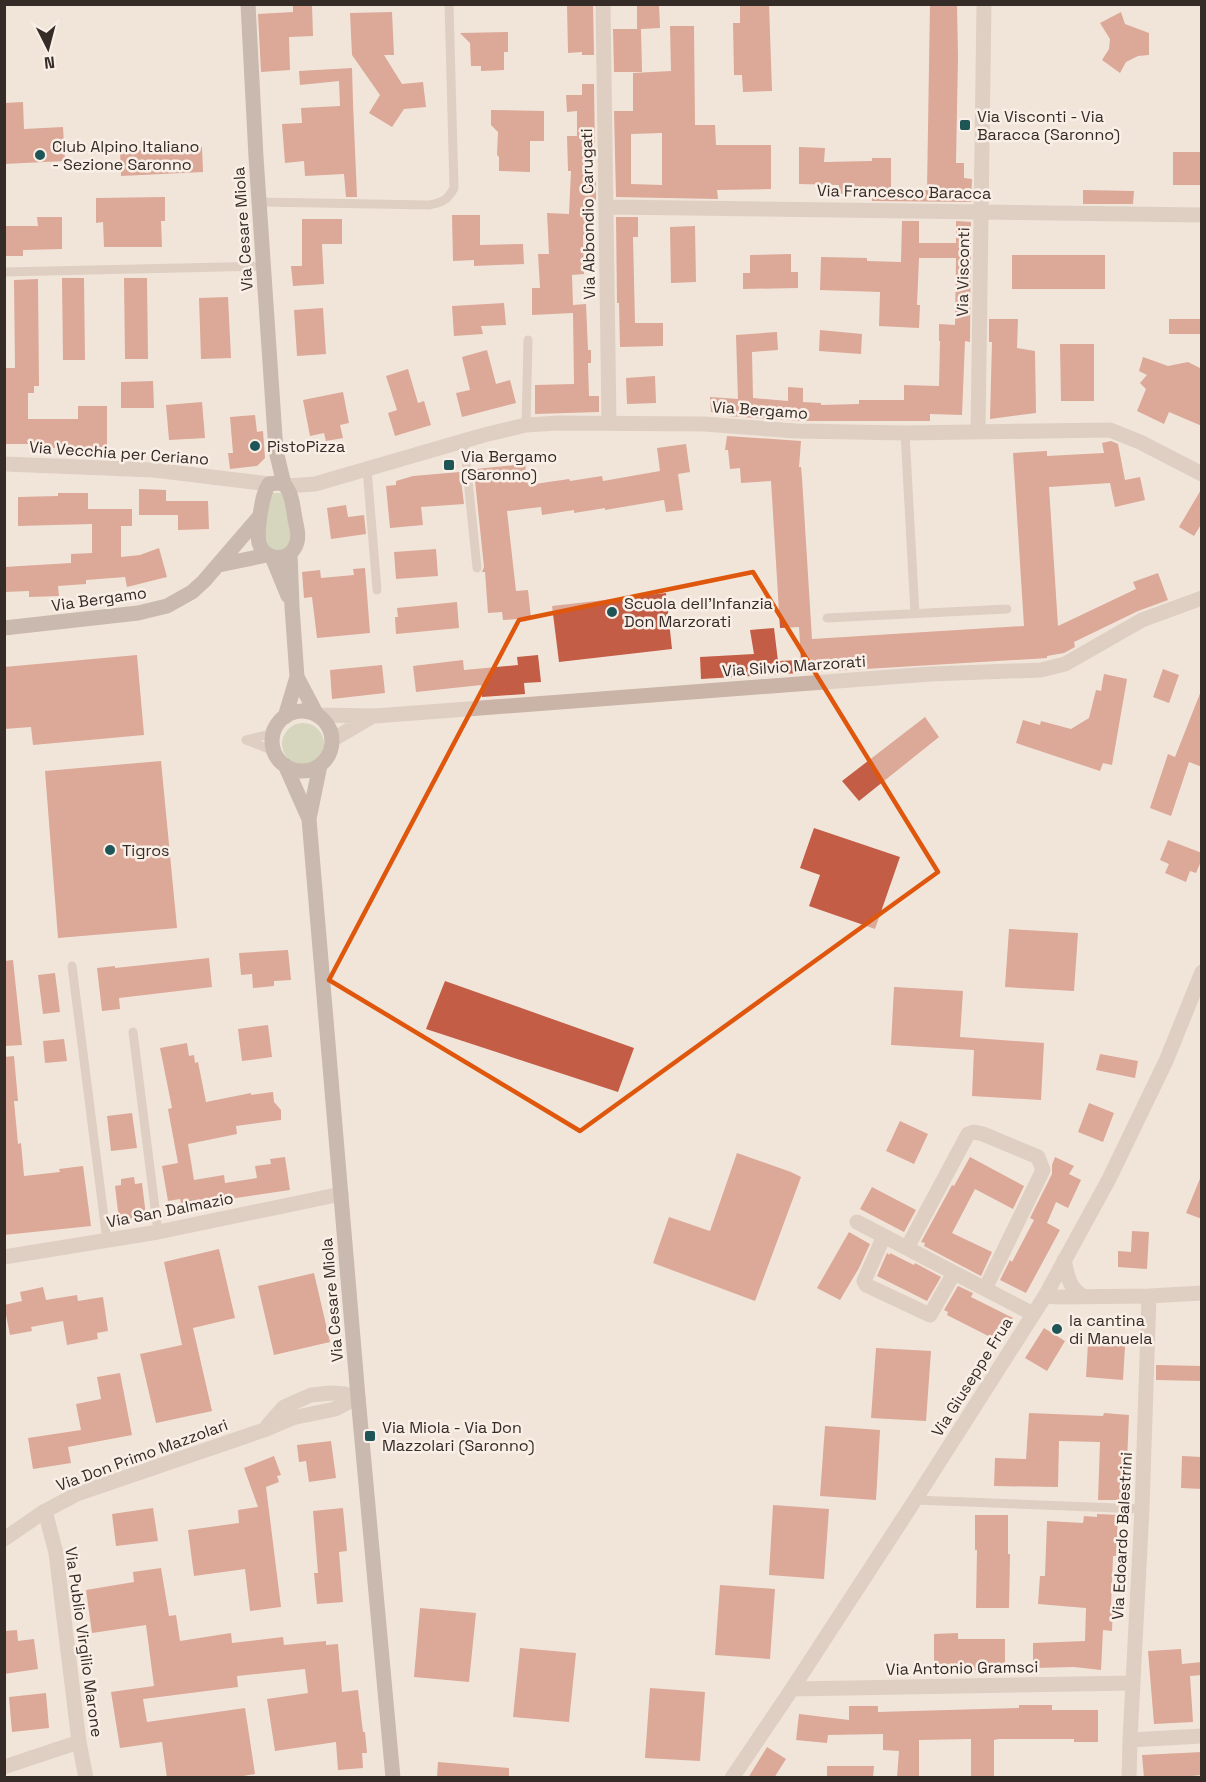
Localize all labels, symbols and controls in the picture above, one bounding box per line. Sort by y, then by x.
north arrow [18,18,78,78]
text: N [43,51,56,73]
place label: Via Visconti - Via Baracca (Saronno) [977,106,1120,145]
marker: Via Visconti - Via Baracca (Saronno) [958,118,972,132]
street label: Via Abbondio Carugati [576,128,600,300]
place label: Club Alpino Italiano - Sezione Saronno [52,136,199,175]
marker: Club Alpino Italiano - Sezione Saronno [33,148,47,162]
street label: Via Cesare Miola [228,166,258,292]
street label: Via Francesco Baracca [817,180,991,204]
street label: Via Visconti [952,227,974,317]
street label: Via Bergamo [711,396,809,424]
street label: Via Vecchia per Ceriano [28,436,210,470]
place label: PistoPizza [267,436,345,457]
marker: PistoPizza [248,439,262,453]
place label: Via Bergamo (Saronno) [461,446,557,485]
marker: Via Bergamo (Saronno) [442,458,456,472]
street label: Via Bergamo [50,582,148,616]
place label: Scuola dell'Infanzia Don Marzorati [624,593,773,632]
marker: Scuola dell'Infanzia Don Marzorati [605,605,619,619]
street label: Via Silvio Marzorati [721,651,867,681]
place label: Tigros [122,840,170,861]
marker: Tigros [103,843,117,857]
street label: Via San Dalmazio [105,1187,235,1233]
street label: Via Cesare Miola [316,1237,348,1363]
place label: la cantina di Manuela [1069,1310,1152,1349]
street label: Via Giuseppe Frua [927,1313,1017,1441]
marker: la cantina di Manuela [1050,1322,1064,1336]
street label: Via Don Primo Mazzolari [53,1414,231,1496]
place label: Via Miola - Via Don Mazzolari (Saronno) [382,1417,534,1456]
marker: Via Miola - Via Don Mazzolari (Saronno) [363,1429,377,1443]
street label: Via Edoardo Balestrini [1107,1452,1137,1620]
street label: Via Publio Virgilio Marone [60,1545,108,1739]
street label: Via Antonio Gramsci [886,1656,1038,1680]

